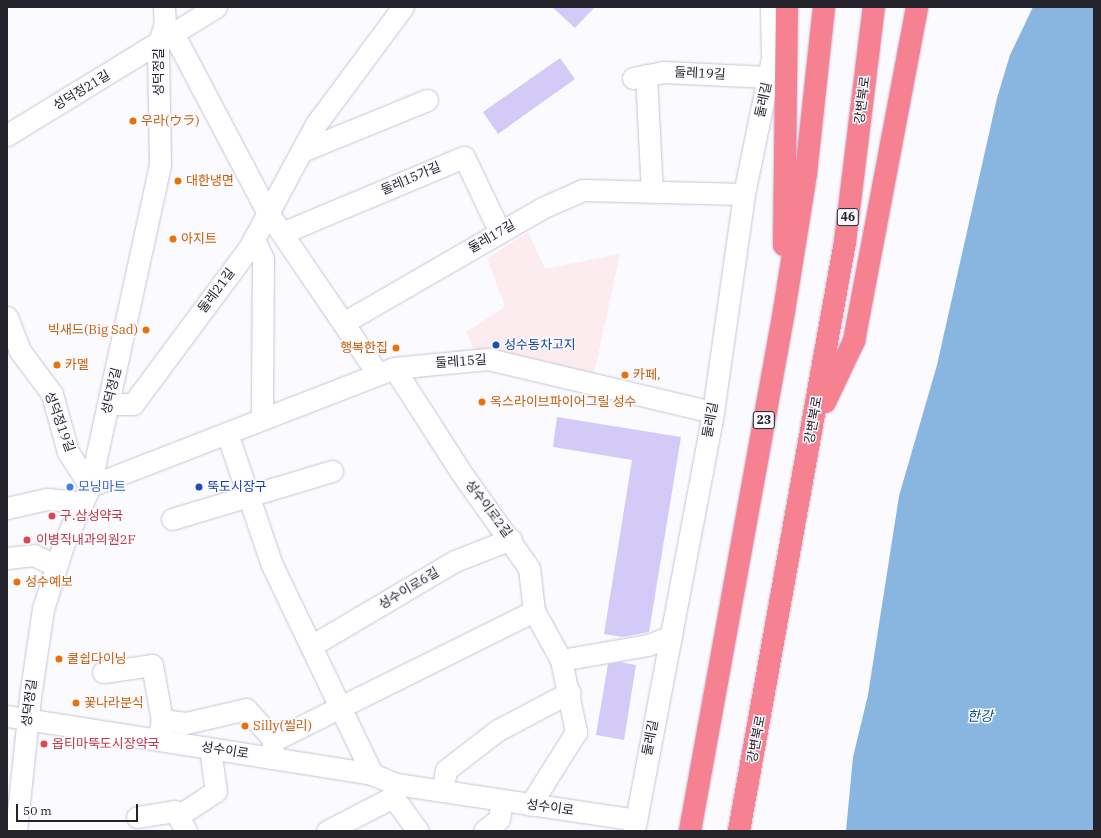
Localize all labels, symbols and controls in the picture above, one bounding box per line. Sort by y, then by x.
street label: 성덕정길 [151,48,167,96]
street label: 둘레19길 [674,65,726,83]
street label: 성덕정21길 [51,68,113,114]
street label: 강변북로 [852,75,874,125]
street label: 둘레길 [753,81,775,119]
place label: 우라(ウラ) [141,113,199,129]
marker: 우라(ウラ) [128,116,138,126]
street label: 둘레15가길 [379,159,443,199]
place label: 대한냉면 [186,173,234,189]
marker: 대한냉면 [173,176,183,186]
road number: 46 [836,207,860,227]
street label: 둘레17길 [466,217,518,257]
place label: 아지트 [181,231,217,247]
marker: 아지트 [168,234,178,244]
street label: 둘레21길 [195,266,239,316]
place label: 빅새드(Big Sad) [48,322,138,338]
marker: 빅새드(Big Sad) [141,325,151,335]
place label: 성수동차고지 [504,337,576,353]
place label: 행복한집 [340,340,388,356]
marker: 성수동차고지 [491,340,501,350]
marker: 행복한집 [391,343,401,353]
street label: 둘레15길 [435,352,487,372]
place label: 카멜 [65,357,89,373]
marker: 카멜 [52,360,62,370]
street label: 성덕정길 [99,366,125,416]
place label: 카페, [633,367,660,383]
marker: 카페, [620,370,630,380]
street label: 성덕정19길 [41,390,77,454]
place label: 옥스라이브파이어그릴 성수 [490,394,637,410]
street label: 강변북로 [802,395,826,445]
marker: 옥스라이브파이어그릴 성수 [477,397,487,407]
street label: 둘레길 [700,401,722,439]
road number: 23 [752,410,776,430]
street label: 성수이로2길 [461,477,515,541]
place label: 모닝마트 [78,479,126,495]
place label: 뚝도시장구 [207,479,267,495]
marker: 모닝마트 [65,482,75,492]
marker: 뚝도시장구 [194,482,204,492]
place label: 구.삼성약국 [60,508,123,524]
marker: 구.삼성약국 [47,511,57,521]
place label: 이병직내과의원2F [36,532,136,548]
marker: 이병직내과의원2F [21,534,33,546]
street label: 성수이로6길 [376,565,442,613]
place label: 성수예보 [25,574,73,590]
marker: 성수예보 [12,577,22,587]
place label: 쿨쉽다이닝 [67,651,127,667]
marker: 쿨쉽다이닝 [54,654,64,664]
street label: 성덕정길 [19,678,41,728]
place label: 꽃나라분식 [84,695,144,711]
marker: 꽃나라분식 [71,698,81,708]
water label: 한강 [967,708,993,724]
street label: 강변북로 [745,714,769,764]
place label: Silly(씰리) [253,718,312,734]
street label: 둘레길 [640,719,662,757]
marker: Silly(씰리) [240,721,250,731]
place label: 옵티마뚝도시장약국 [52,736,160,752]
marker: 옵티마뚝도시장약국 [39,739,49,749]
street label: 성수이로 [200,740,250,762]
scale bar [18,796,140,822]
street label: 성수이로 [525,797,575,819]
text: 50 m [23,803,52,818]

